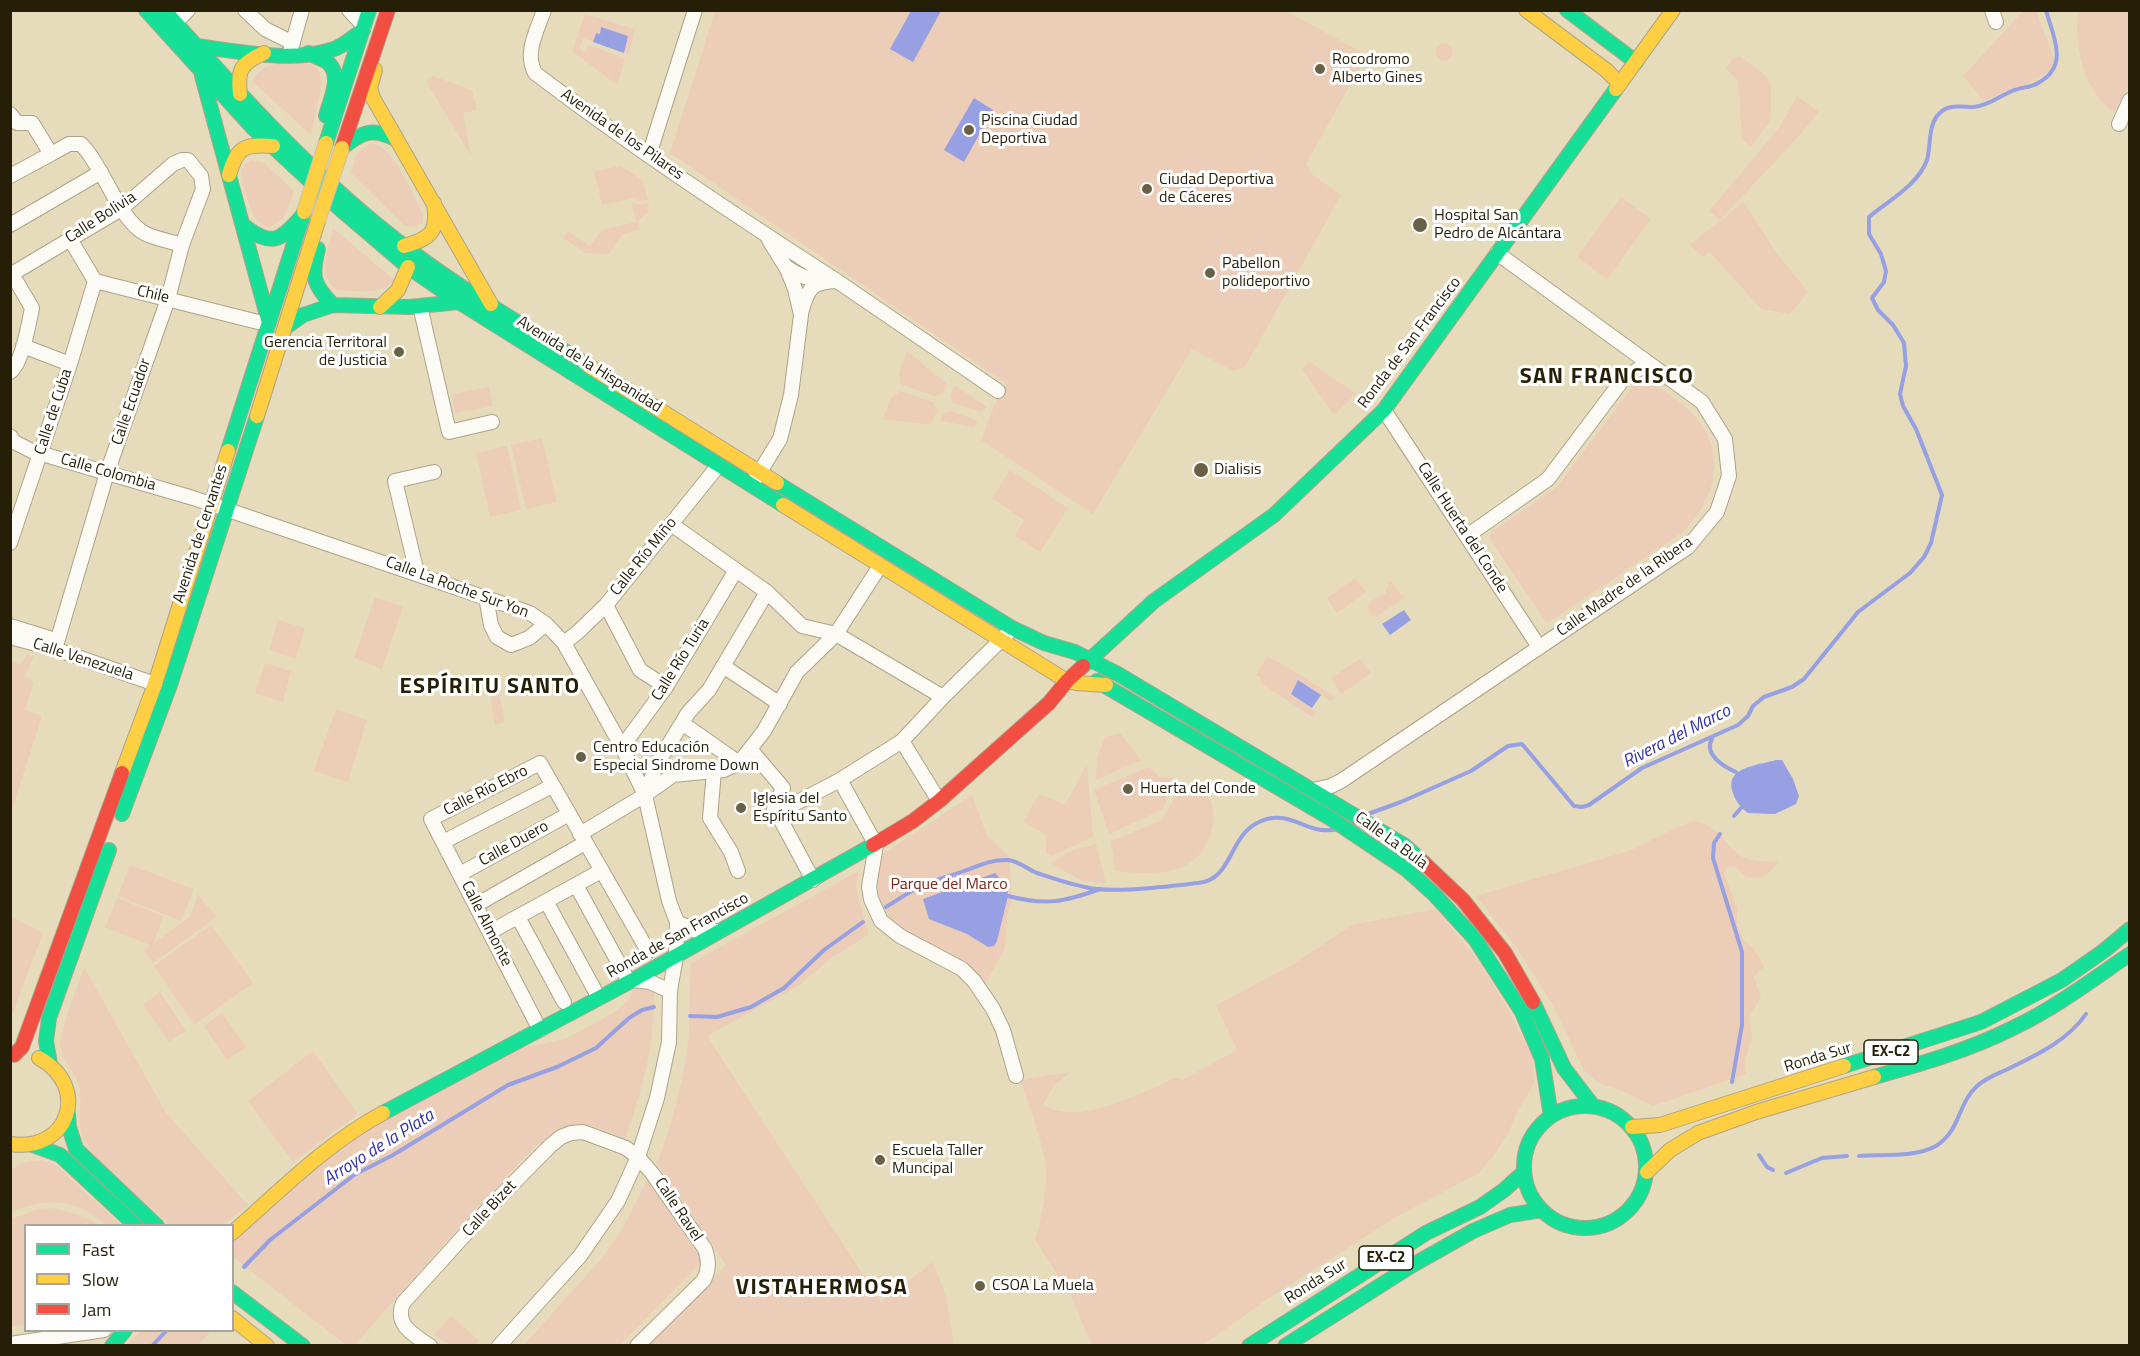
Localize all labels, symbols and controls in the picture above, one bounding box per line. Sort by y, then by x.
place label: Rocodromo Alberto Gines [1332,50,1422,88]
marker: Rocodromo Alberto Gines [1313,62,1327,76]
street label: Avenida de los Pilares [557,85,687,185]
place label: Piscina Ciudad Deportiva [981,111,1078,149]
marker: Piscina Ciudad Deportiva [962,123,976,137]
place label: Ciudad Deportiva de Cáceres [1159,170,1274,208]
marker: Ciudad Deportiva de Cáceres [1140,182,1154,196]
street label: Calle Bolivia [62,188,140,248]
place label: Hospital San Pedro de Alcántara [1434,206,1561,244]
marker: Hospital San Pedro de Alcántara [1411,216,1429,234]
place label: Pabellon polideportivo [1222,254,1310,292]
marker: Pabellon polideportivo [1203,266,1217,280]
street label: Ronda de San Francisco [1354,274,1466,412]
street label: Chile [135,282,171,308]
street label: Avenida de la Hispanidad [513,312,665,418]
place label: Gerencia Territoral de Justicia [264,333,387,371]
marker: Gerencia Territoral de Justicia [392,345,406,359]
street label: Calle Ecuador [108,356,156,448]
district label: SAN FRANCISCO [1520,365,1694,391]
street label: Calle de Cuba [31,367,77,457]
street label: Calle Colombia [58,450,158,496]
street label: Calle Huerta del Conde [1413,459,1511,597]
place label: Dialisis [1214,460,1261,480]
marker: Dialisis [1192,461,1210,479]
street label: Avenida de Cervantes [170,462,232,606]
street label: Calle Río Miño [607,514,681,600]
street label: Calle Madre de la Ribera [1553,533,1697,641]
street label: Calle La Roche Sur Yon [383,553,531,623]
street label: Calle Río Turia [648,615,714,705]
street label: Calle Venezuela [30,635,136,685]
district label: ESPÍRITU SANTO [399,675,581,701]
water label: Rivera del Marco [1619,701,1735,773]
place label: Centro Educación Especial Sindrome Down [593,738,759,776]
marker: Centro Educación Especial Sindrome Down [574,750,588,764]
street label: Calle Río Ebro [441,762,531,820]
place label: Huerta del Conde [1140,779,1256,799]
marker: Huerta del Conde [1121,782,1135,796]
place label: Iglesia del Espíritu Santo [753,789,847,827]
marker: Iglesia del Espíritu Santo [734,801,748,815]
street label: Calle La Bula [1351,808,1431,874]
street label: Calle Duero [476,817,552,871]
park label: Parque del Marco [890,875,1008,895]
street label: Calle Almonte [456,878,516,970]
street label: Ronda de San Francisco [604,889,752,983]
street label: Ronda Sur [1782,1039,1854,1077]
road number: EX-C2 [1864,1040,1918,1064]
water label: Arroyo de la Plata [320,1105,438,1191]
place label: Escuela Taller Muncipal [892,1141,983,1179]
marker: Escuela Taller Muncipal [873,1153,887,1167]
street label: Calle Ravel [650,1174,706,1246]
street label: Calle Bizet [459,1177,521,1241]
legend [24,1224,234,1332]
text: Fast [82,1236,115,1263]
road number: EX-C2 [1359,1246,1413,1270]
street label: Ronda Sur [1281,1255,1351,1309]
text: Slow [82,1266,119,1293]
district label: VISTAHERMOSA [736,1276,908,1302]
place label: CSOA La Muela [992,1276,1094,1296]
marker: CSOA La Muela [973,1279,987,1293]
text: Jam [82,1296,111,1323]

